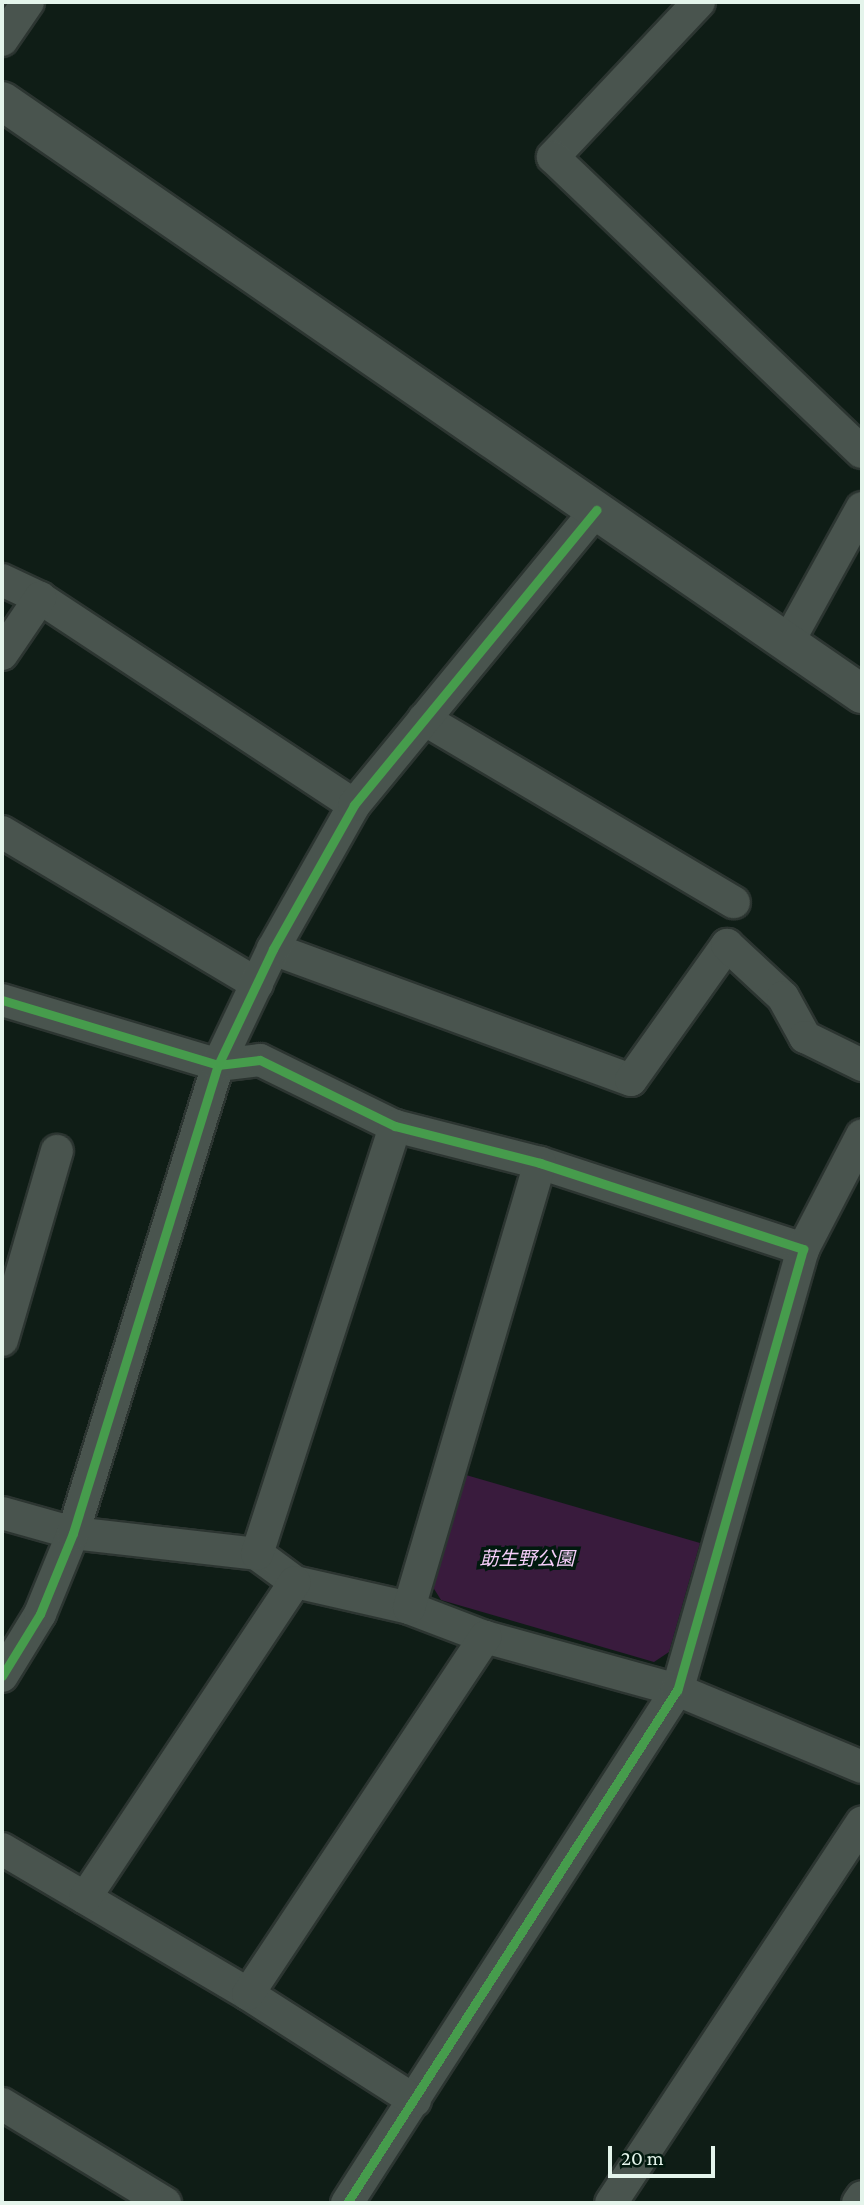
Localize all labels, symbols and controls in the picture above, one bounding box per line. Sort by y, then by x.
park label: 莇生野公園 [480,1548,574,1570]
scale bar [612,2132,719,2176]
text: 20 m [621,2146,664,2170]

